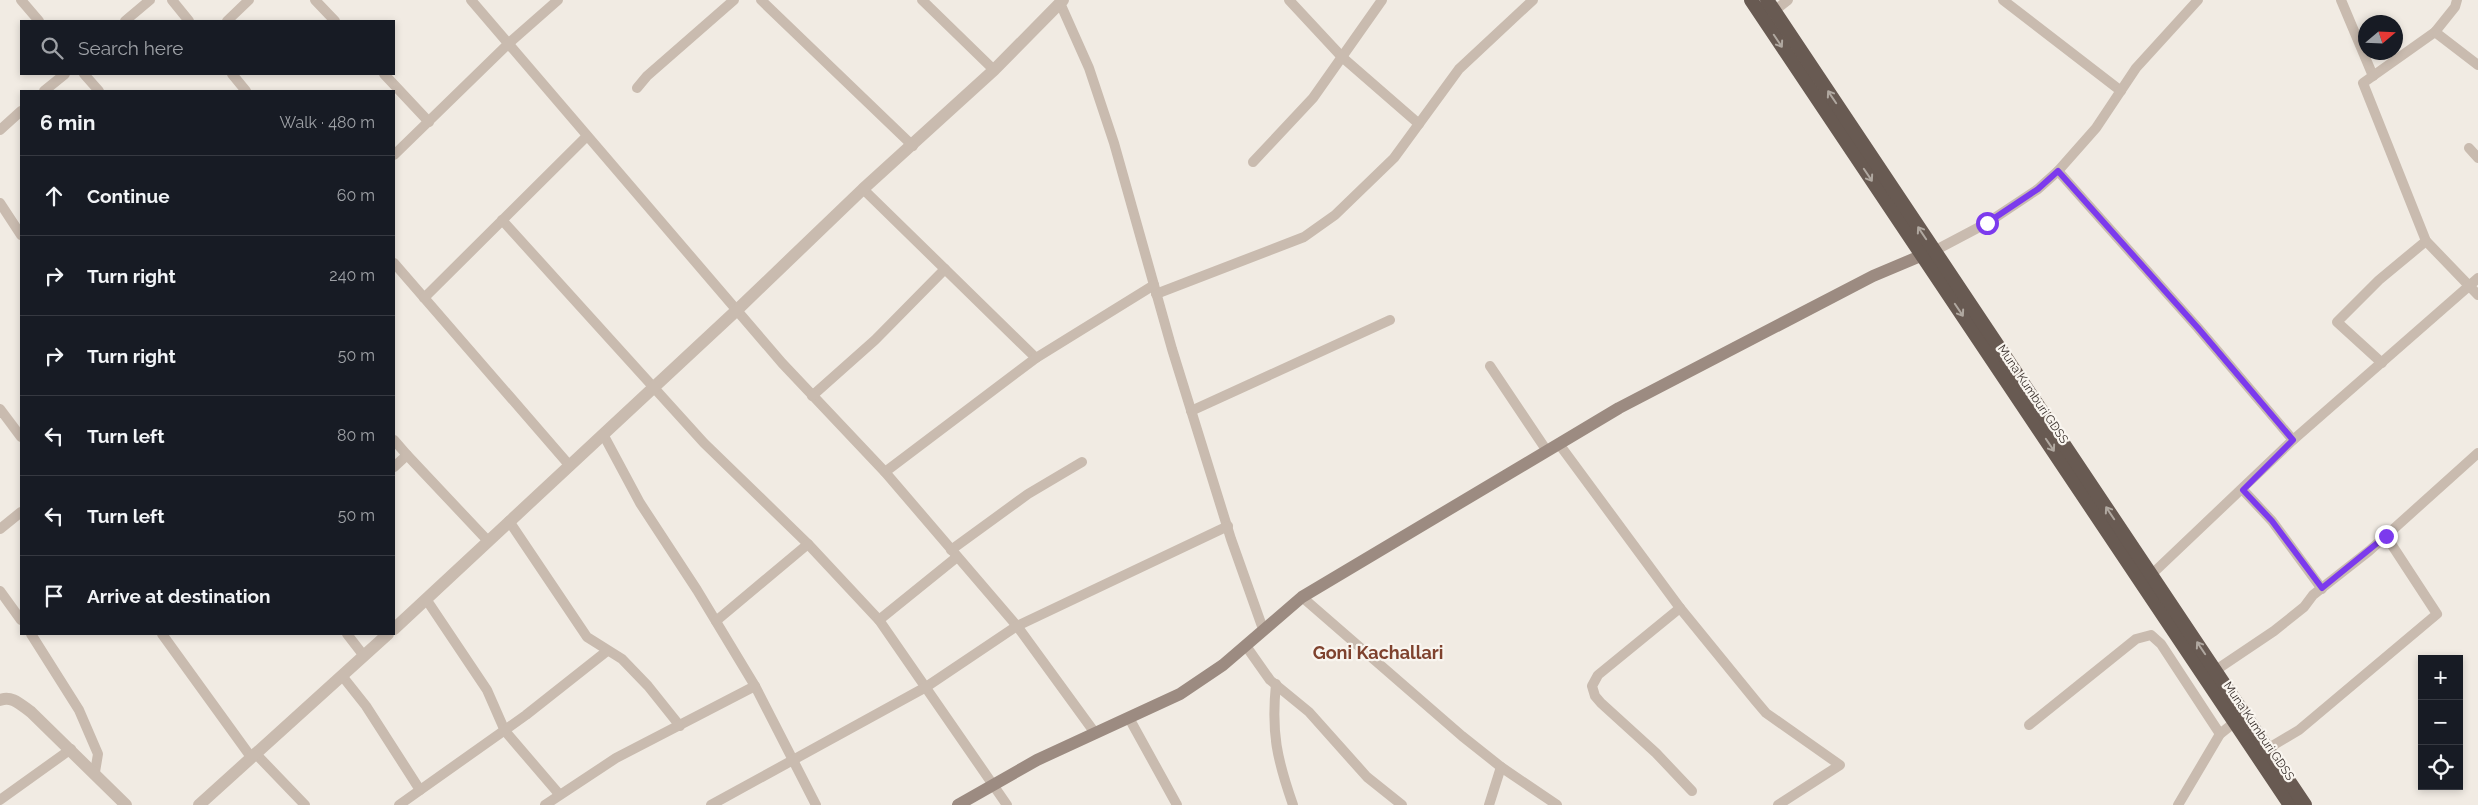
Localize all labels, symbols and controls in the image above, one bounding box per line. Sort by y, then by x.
north arrow [2358,15,2403,60]
search box [20,20,395,75]
one-way arrow [1773,33,1783,47]
icon: search [38,34,66,62]
text: Search here [78,37,184,59]
one-way arrow [1827,91,1837,105]
text: 6 min [40,110,95,135]
text: Walk · 480 m [280,113,375,132]
one-way arrow [1864,168,1874,182]
icon: ahead [40,182,68,210]
text: Continue [87,185,170,207]
text: 60 m [337,186,375,205]
route start [1976,212,1999,235]
one-way arrow [1916,226,1926,240]
icon: right [40,262,68,290]
text: Turn right [87,265,176,287]
text: 240 m [329,266,375,285]
one-way arrow [1954,303,1964,317]
icon: right [40,342,68,370]
street label: Muna Kumburi GDSS [1995,342,2071,446]
text: Turn right [87,345,176,367]
text: 50 m [338,346,375,365]
icon: left [40,422,68,450]
text: Turn left [87,425,164,447]
text: 80 m [337,426,375,445]
one-way arrow [2045,438,2055,452]
icon: left [40,502,68,530]
text: Turn left [87,505,164,527]
text: 50 m [338,506,375,525]
one-way arrow [2105,506,2115,520]
route end [2375,525,2398,548]
icon: arrive [40,582,68,610]
text: Arrive at destination [87,585,271,607]
one-way arrow [2195,641,2205,655]
district label: Goni Kachallari [1313,642,1443,663]
map controls [2418,655,2463,790]
button: + [2418,655,2463,700]
street label: Muna Kumburi GDSS [2221,679,2297,783]
button: − [2418,700,2463,745]
button: locate [2418,745,2463,790]

